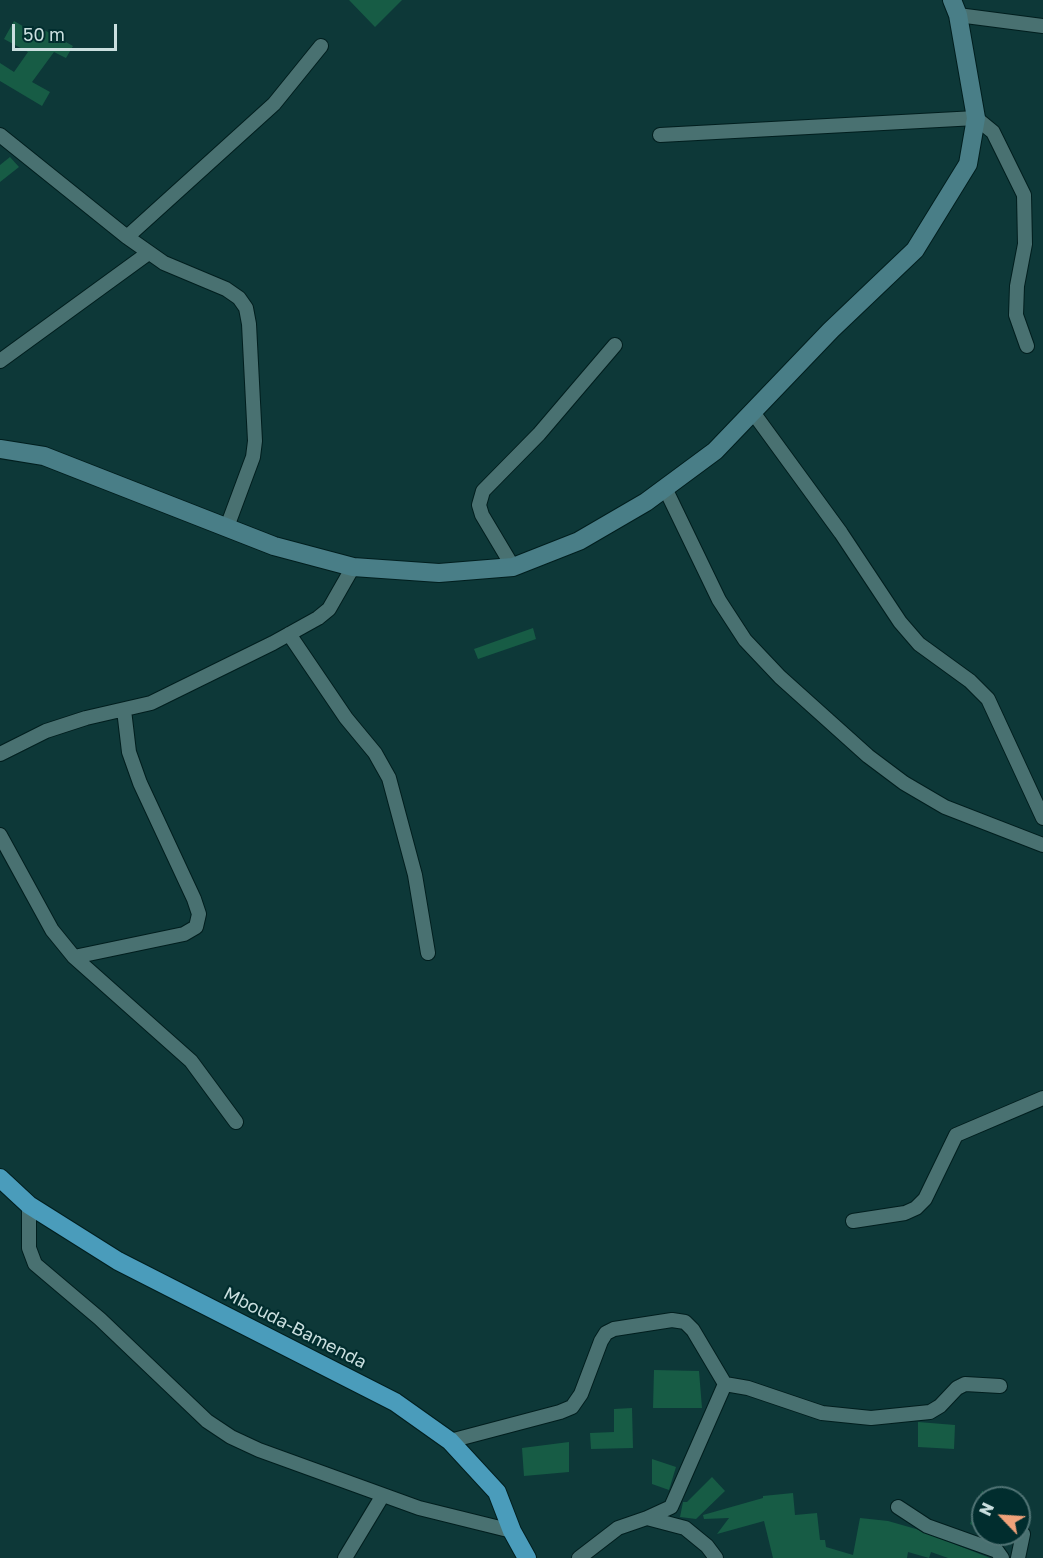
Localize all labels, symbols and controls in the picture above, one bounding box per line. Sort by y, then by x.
scale bar [15,12,120,50]
text: 50 m [23,23,65,45]
street label: Mbouda-Bamenda [220,1283,370,1373]
north arrow [971,1486,1031,1546]
text: N [975,1500,998,1519]

